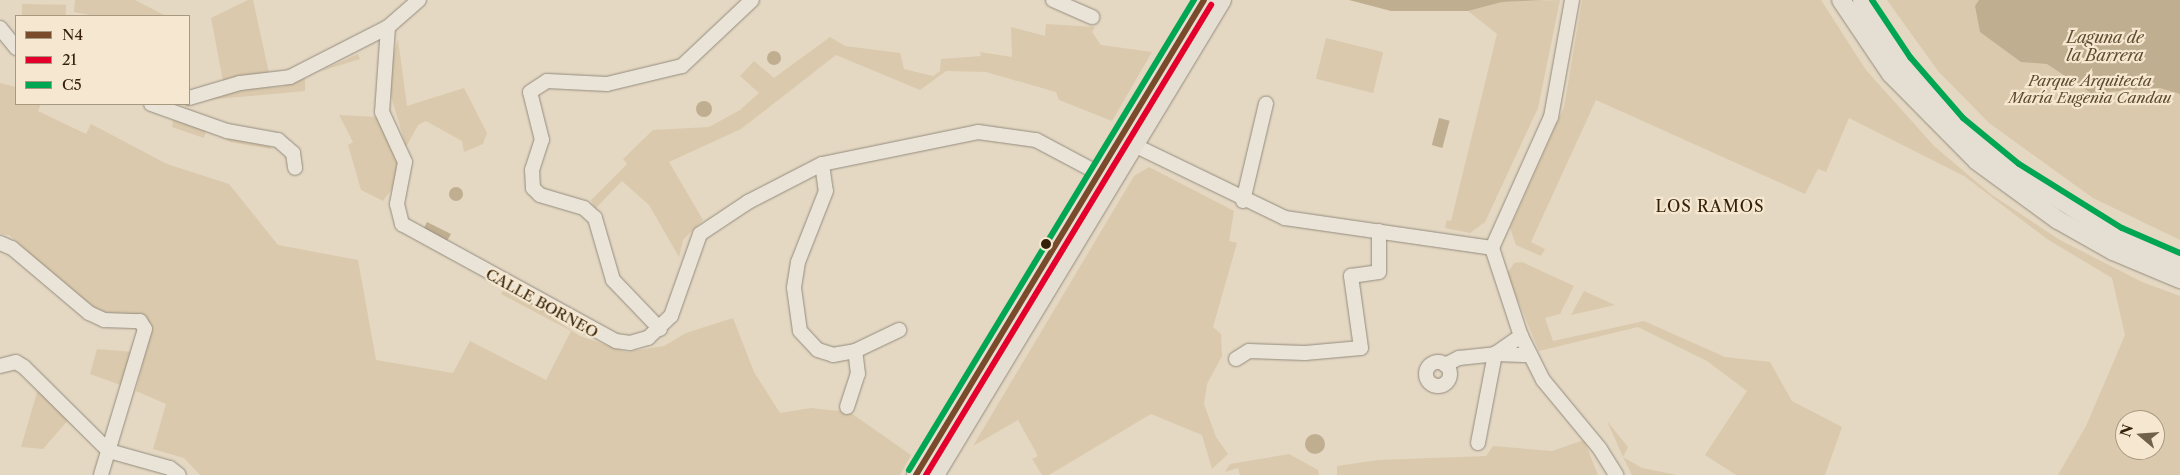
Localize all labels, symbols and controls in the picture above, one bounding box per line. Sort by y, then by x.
legend [15,15,190,105]
text: N4 [62,25,83,44]
water label: Laguna de la Barrera [2066,27,2144,65]
text: 21 [62,50,77,69]
park label: Parque Arquitecta María Eugenia Candau [2009,71,2171,106]
text: C5 [62,75,82,94]
district label: LOS RAMOS [1654,196,1766,216]
unlabelled marker [1041,239,1051,249]
street label: CALLE BORNEO [483,265,601,341]
north arrow [2115,410,2165,460]
text: N [2116,422,2137,439]

